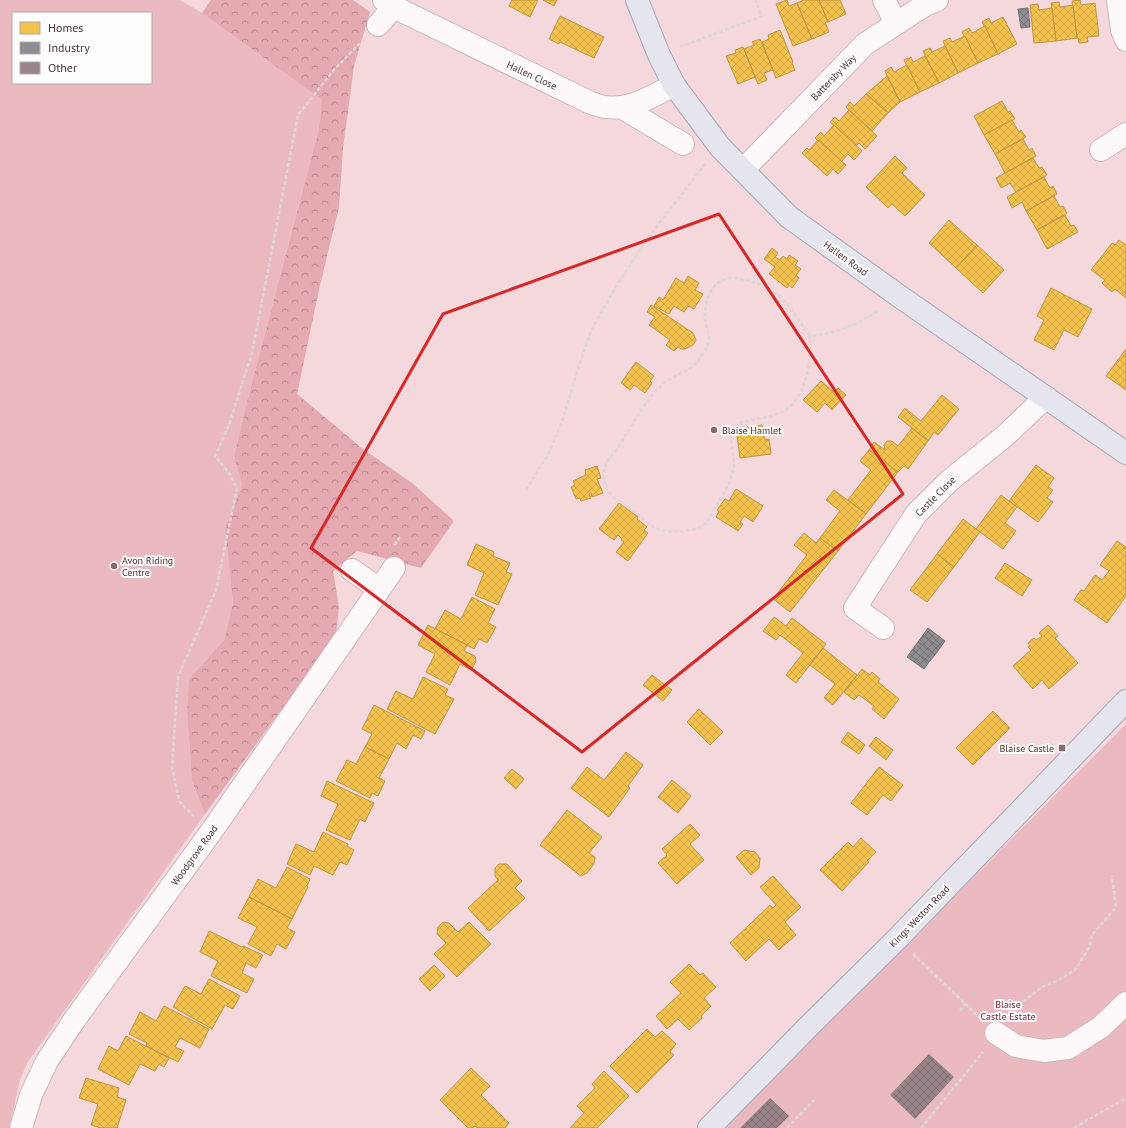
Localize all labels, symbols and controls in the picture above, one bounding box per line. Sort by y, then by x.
legend [12,12,152,84]
text: Homes [48,20,83,35]
text: Industry [48,40,90,55]
street label: Battersby Way [808,51,859,103]
street label: Hallen Close [505,58,559,93]
text: Other [48,60,77,75]
street label: Hallen Road [821,238,871,279]
place label: Blaise Hamlet [722,424,782,437]
marker: Blaise Hamlet [709,425,719,435]
street label: Castle Close [912,473,958,519]
place label: Avon Riding Centre [122,554,173,579]
marker: Avon Riding Centre [109,561,119,571]
place label: Blaise Castle [1000,742,1054,755]
marker: Blaise Castle [1057,743,1067,753]
street label: Woodgrove Road [168,823,221,888]
street label: Kings Weston Road [886,883,952,950]
park label: Blaise Castle Estate [980,998,1036,1023]

